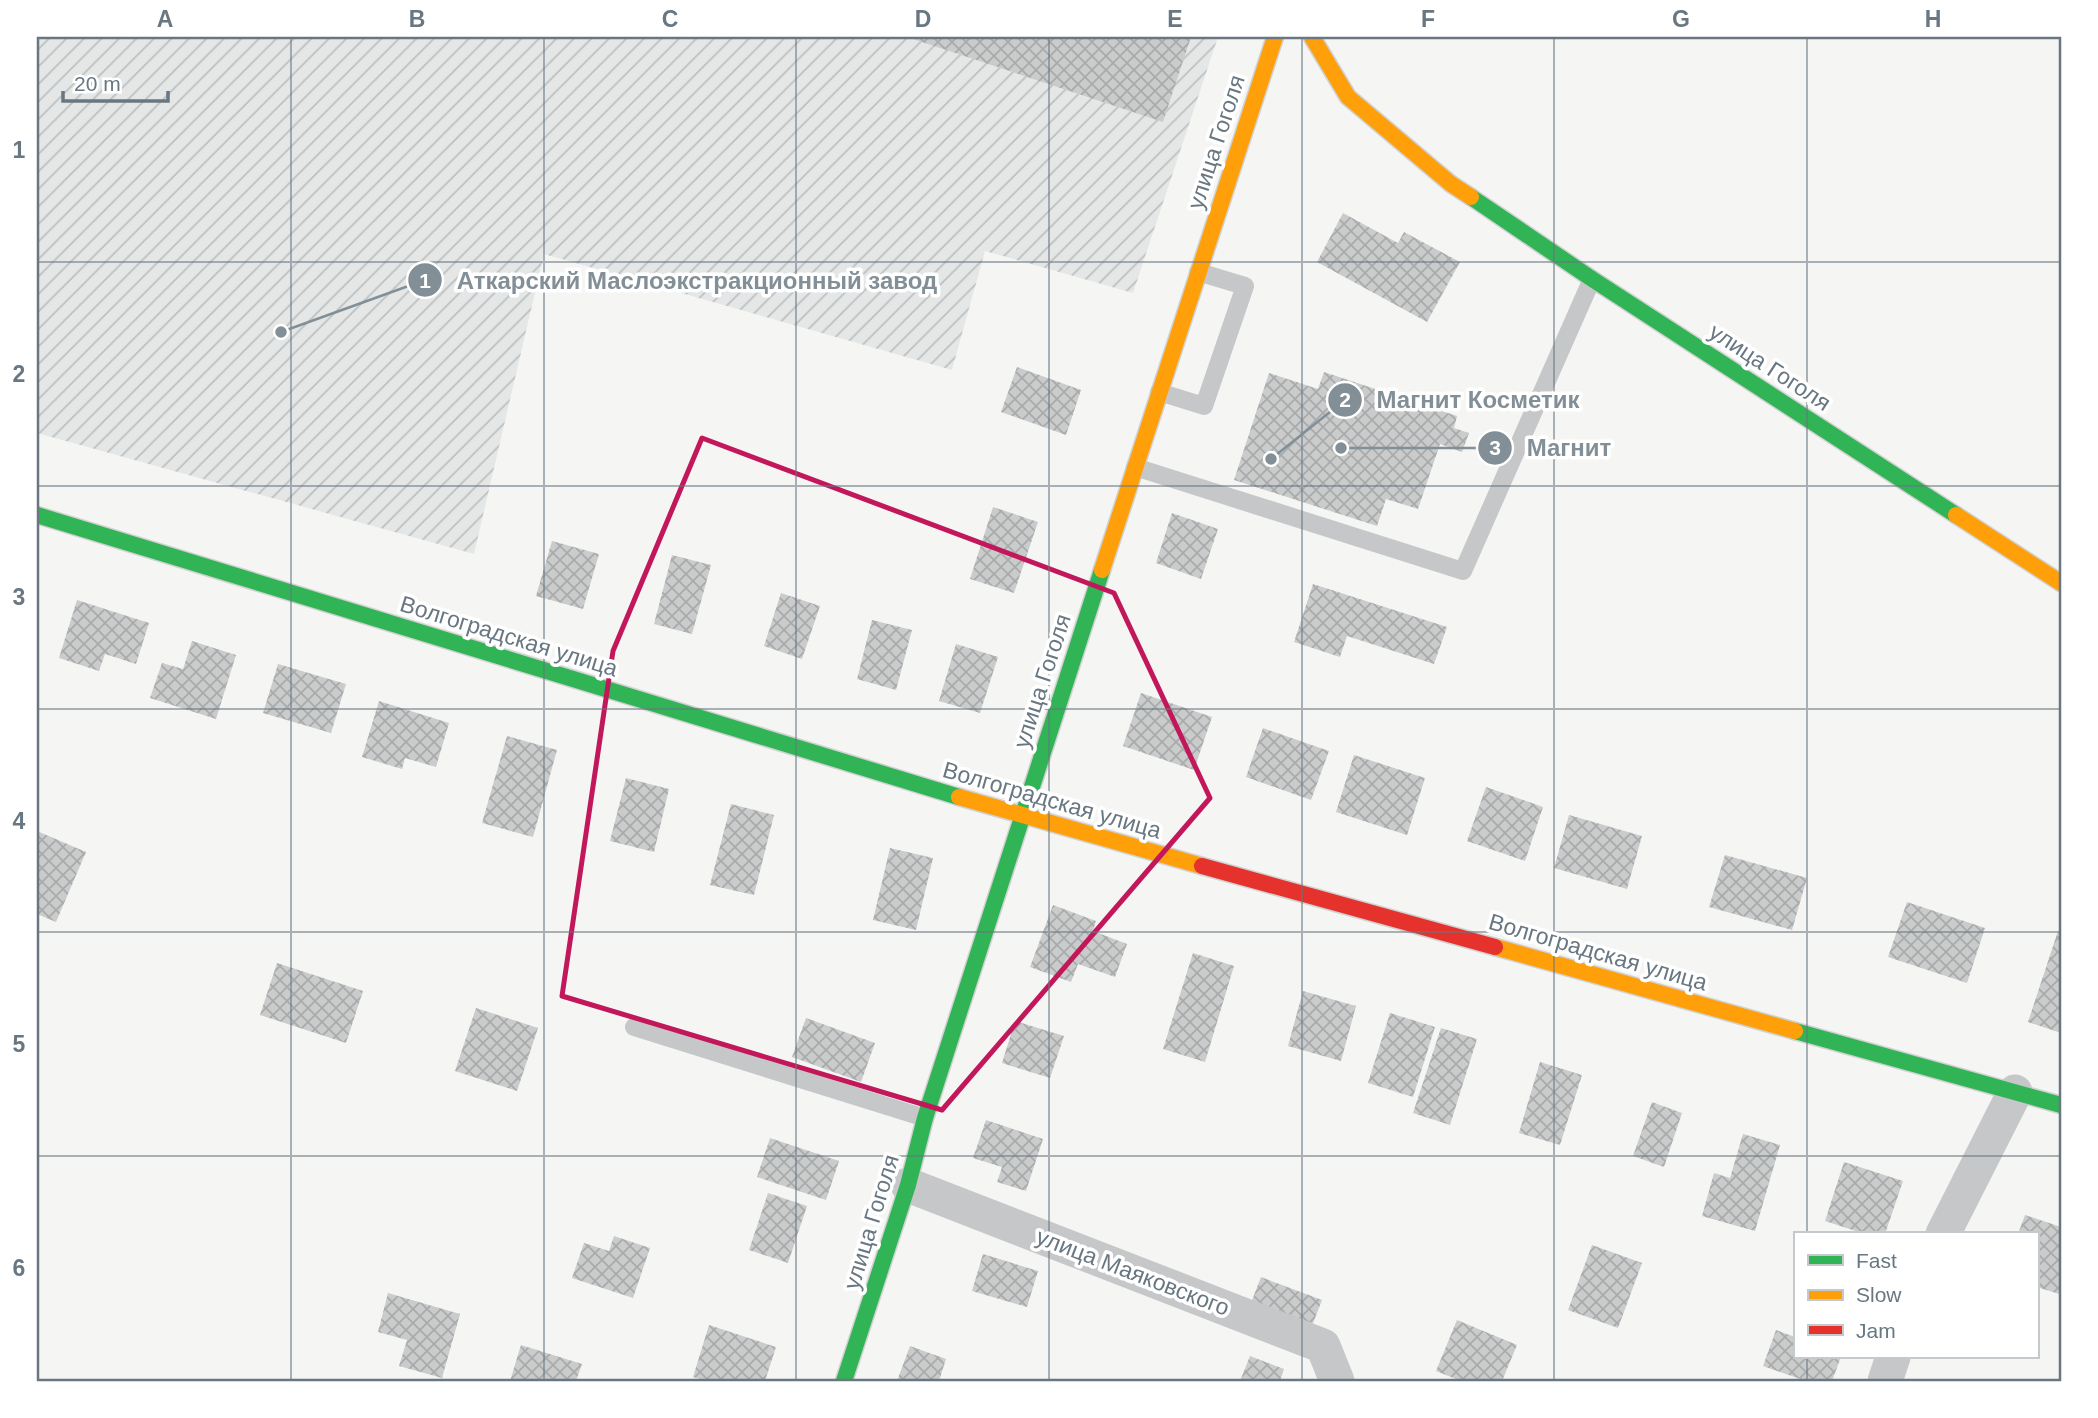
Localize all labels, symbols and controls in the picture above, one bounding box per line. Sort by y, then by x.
text: A [157,6,173,32]
text: B [409,6,425,32]
text: C [662,6,678,32]
text: D [915,6,931,32]
text: E [1167,6,1183,32]
text: F [1421,6,1435,32]
text: G [1672,6,1690,32]
text: H [1925,6,1941,32]
scale bar [63,60,168,104]
text: 20 m [74,72,121,95]
street label: улица Гоголя [1182,72,1250,212]
text: 1 [13,137,26,163]
callout: Аткарский Маслоэкстракционный завод [408,258,951,303]
text: Аткарский Маслоэкстракционный завод [457,267,937,294]
text: 1 [419,269,431,292]
street label: улица Гоголя [1704,318,1836,416]
text: 2 [13,361,25,387]
callout: Магнит Косметик [1327,377,1593,422]
text: Магнит Косметик [1377,386,1580,413]
text: 2 [1339,388,1351,411]
callout: Магнит [1478,425,1625,470]
text: Магнит [1527,434,1612,461]
text: 3 [1489,436,1501,459]
text: 3 [13,584,25,610]
street label: Волгоградская улица [397,591,621,682]
street label: улица Гоголя [1008,611,1076,751]
street label: Волгоградская улица [940,756,1164,844]
text: 4 [13,808,26,834]
street label: Волгоградская улица [1486,908,1710,996]
text: 5 [13,1031,26,1057]
street label: улица Гоголя [838,1152,904,1292]
street label: улица Маяковского [1033,1223,1233,1321]
legend [1794,1232,2038,1358]
text: Fast [1856,1249,1897,1272]
text: 6 [13,1255,25,1281]
text: Slow [1856,1283,1902,1306]
text: Jam [1856,1319,1896,1342]

